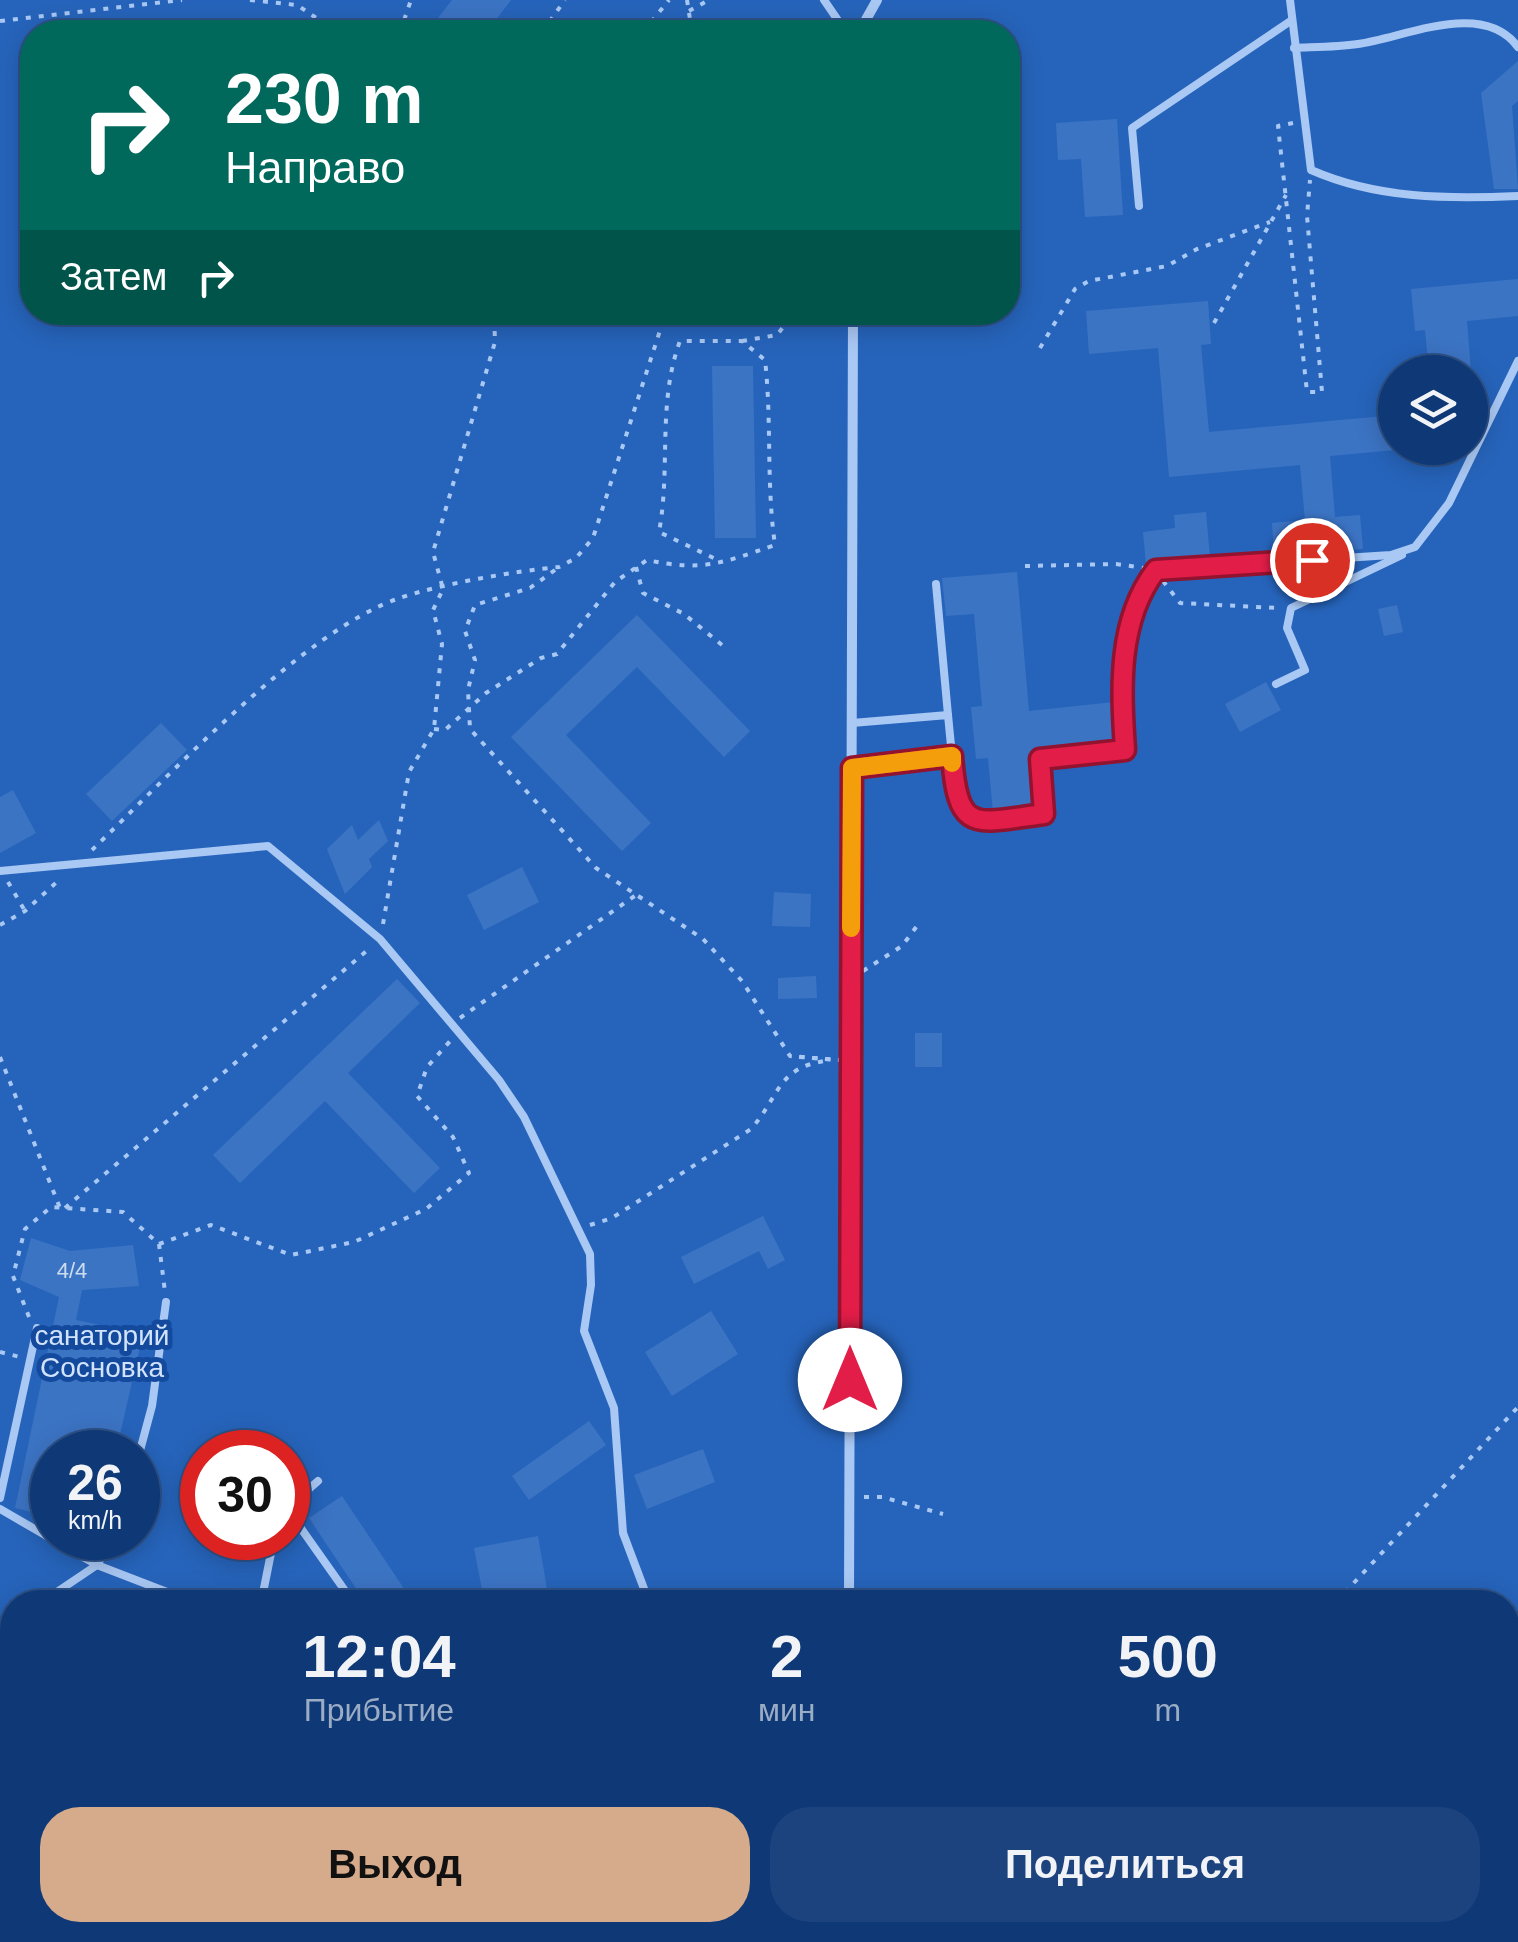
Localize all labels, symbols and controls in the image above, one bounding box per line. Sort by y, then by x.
icon: right [60,60,190,190]
text: 230 m [225,60,423,138]
text: Направо [225,142,405,193]
icon: right [188,250,243,305]
text: Затем [60,256,168,298]
map controls [1378,355,1488,465]
button: layers [1378,355,1488,465]
pin [1270,518,1355,603]
icon: arrive [1285,533,1340,588]
house number: 4/4 [57,1258,87,1283]
park label: санаторий Сосновка [35,1320,169,1383]
position arrow [798,1328,902,1432]
speed limit sign: 30 [180,1430,310,1560]
text: 26 [67,1455,123,1511]
text: km/h [68,1506,122,1534]
text: 12:04 [302,1623,456,1690]
text: 2 [770,1623,803,1690]
text: 500 [1118,1623,1218,1690]
text: Прибытие [304,1692,454,1728]
text: мин [758,1692,815,1728]
text: m [1154,1692,1181,1728]
button: Выход [40,1807,750,1922]
button: Поделиться [770,1807,1480,1922]

